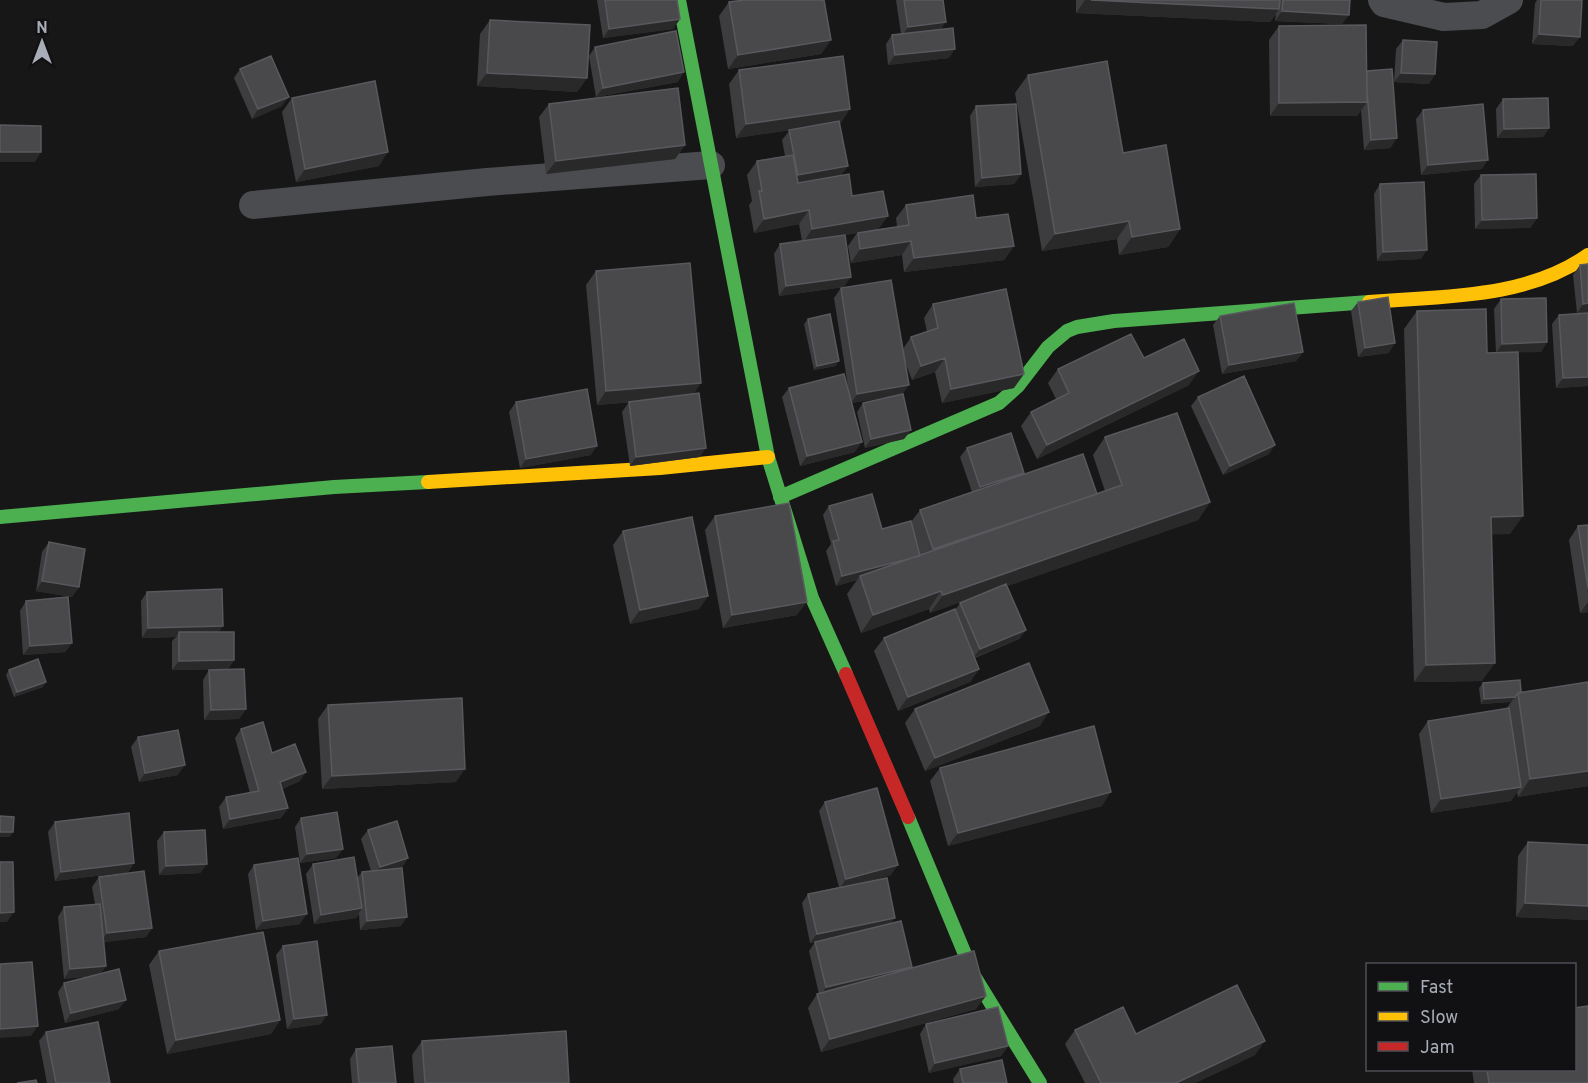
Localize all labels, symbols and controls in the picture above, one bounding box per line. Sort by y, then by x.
north arrow [12,12,72,72]
text: N [36,19,48,39]
legend [1366,963,1576,1071]
text: Fast [1420,977,1453,1000]
text: Slow [1420,1007,1458,1030]
text: Jam [1420,1037,1455,1060]

